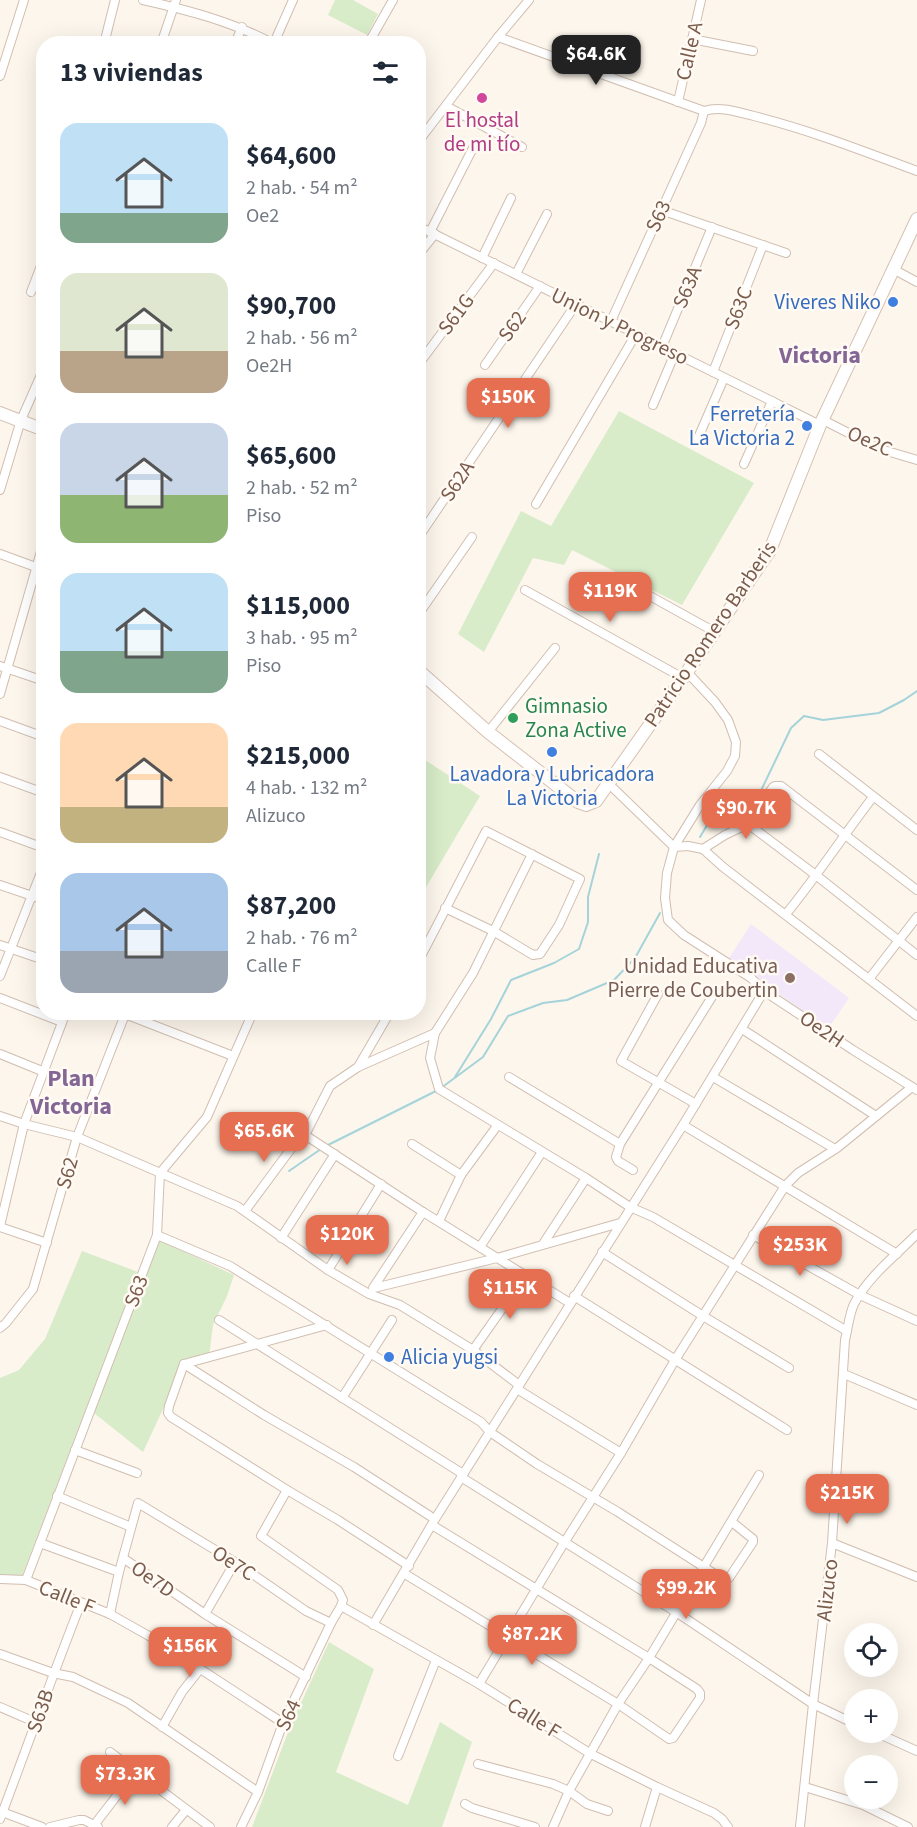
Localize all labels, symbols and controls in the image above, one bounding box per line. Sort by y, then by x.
street label: Calle A [668,18,710,83]
pin: $64.6K [547,35,645,86]
text: $64.6K [566,40,626,68]
text: 13 viviendas [60,54,203,91]
icon: filters [369,56,402,89]
marker: El hostal de mi tío [475,91,489,105]
place label: El hostal de mi tío [444,105,520,159]
text: $64,600 [246,137,336,174]
icon: home [108,147,180,219]
text: 2 hab. · 54 m² [246,174,358,202]
street label: S63 [638,195,678,237]
text: Oe2 [246,202,279,230]
street label: S63A [665,261,710,313]
street label: Union y Progreso [546,280,694,372]
street label: S63C [716,282,760,334]
text: $90,700 [246,287,336,324]
street label: S61G [430,287,482,341]
place label: Viveres Niko [774,287,881,317]
marker: Viveres Niko [886,295,900,309]
icon: home [108,297,180,369]
street label: S62 [491,304,533,348]
text: 2 hab. · 56 m² [246,324,358,352]
district label: Victoria [778,338,861,373]
text: Oe2H [246,352,292,380]
pin: $150K [466,378,550,429]
text: $150K [481,383,535,411]
place label: Ferretería La Victoria 2 [689,399,795,453]
street label: Oe2C [843,418,897,464]
marker: Ferretería La Victoria 2 [800,419,814,433]
text: $65,600 [246,437,336,474]
icon: home [108,447,180,519]
street label: S62A [432,454,482,507]
text: 2 hab. · 52 m² [246,474,358,502]
text: Piso [246,502,281,530]
street label: Patricio Romero Barberis [637,535,784,733]
pin: $119K [568,572,652,623]
text: $119K [583,577,637,605]
text: $115,000 [246,587,350,624]
icon: home [108,597,180,669]
text: 3 hab. · 95 m² [246,624,358,652]
text: Piso [246,652,281,680]
place label: Gimnasio Zona Active [525,691,627,745]
marker: Gimnasio Zona Active [506,711,520,725]
text: $215,000 [246,737,350,774]
marker: Lavadora y Lubricadora La Victoria [545,745,559,759]
icon: home [108,747,180,819]
place label: Lavadora y Lubricadora La Victoria [449,759,655,813]
text: 4 hab. · 132 m² [246,774,367,802]
pin: $90.7K [697,789,795,840]
text: $90.7K [716,794,776,822]
text: Alizuco [246,802,306,830]
text: $87,200 [246,887,336,924]
icon: home [108,897,180,969]
text: 2 hab. · 76 m² [246,924,358,952]
place label: Unidad Educativa Pierre de Coubertin [607,951,778,1005]
text: Calle F [246,952,302,980]
marker: Unidad Educativa Pierre de Coubertin [783,971,797,985]
street label: Oe2H [794,1003,850,1055]
district label: Plan Victoria [29,1061,112,1124]
pin: $65.6K [215,1112,313,1163]
text: $65.6K [234,1117,294,1145]
street label: S62 [48,1153,86,1193]
pin: $120K [305,1215,389,1266]
text: $120K [320,1220,374,1248]
pin: $253K [758,1226,842,1277]
text: $253K [773,1231,827,1259]
pin: $115K [468,1269,552,1320]
street label: S63 [116,1271,156,1311]
text: $115K [483,1274,537,1302]
place label: Alicia yugsi [401,1342,498,1372]
marker: Alicia yugsi [382,1350,396,1364]
pin: $215K [805,1474,889,1525]
text: $215K [820,1479,874,1507]
street label: Oe7C [206,1538,262,1588]
street label: Oe7D [125,1553,181,1605]
street label: Alizuco [808,1557,846,1623]
pin: $99.2K [637,1569,735,1620]
street label: Calle F [34,1572,100,1622]
text: $99.2K [656,1574,716,1602]
pin: $87.2K [483,1615,581,1666]
text: $87.2K [502,1620,562,1648]
map controls [844,1623,898,1809]
button: locate [844,1623,898,1677]
pin: $156K [148,1627,232,1678]
text: $156K [163,1632,217,1660]
street label: S63B [19,1685,61,1737]
button: + [844,1689,898,1743]
street label: Calle F [501,1690,567,1746]
street label: S64 [268,1694,308,1736]
pin: $73.3K [76,1755,174,1806]
button: − [844,1755,898,1809]
text: $73.3K [95,1760,155,1788]

